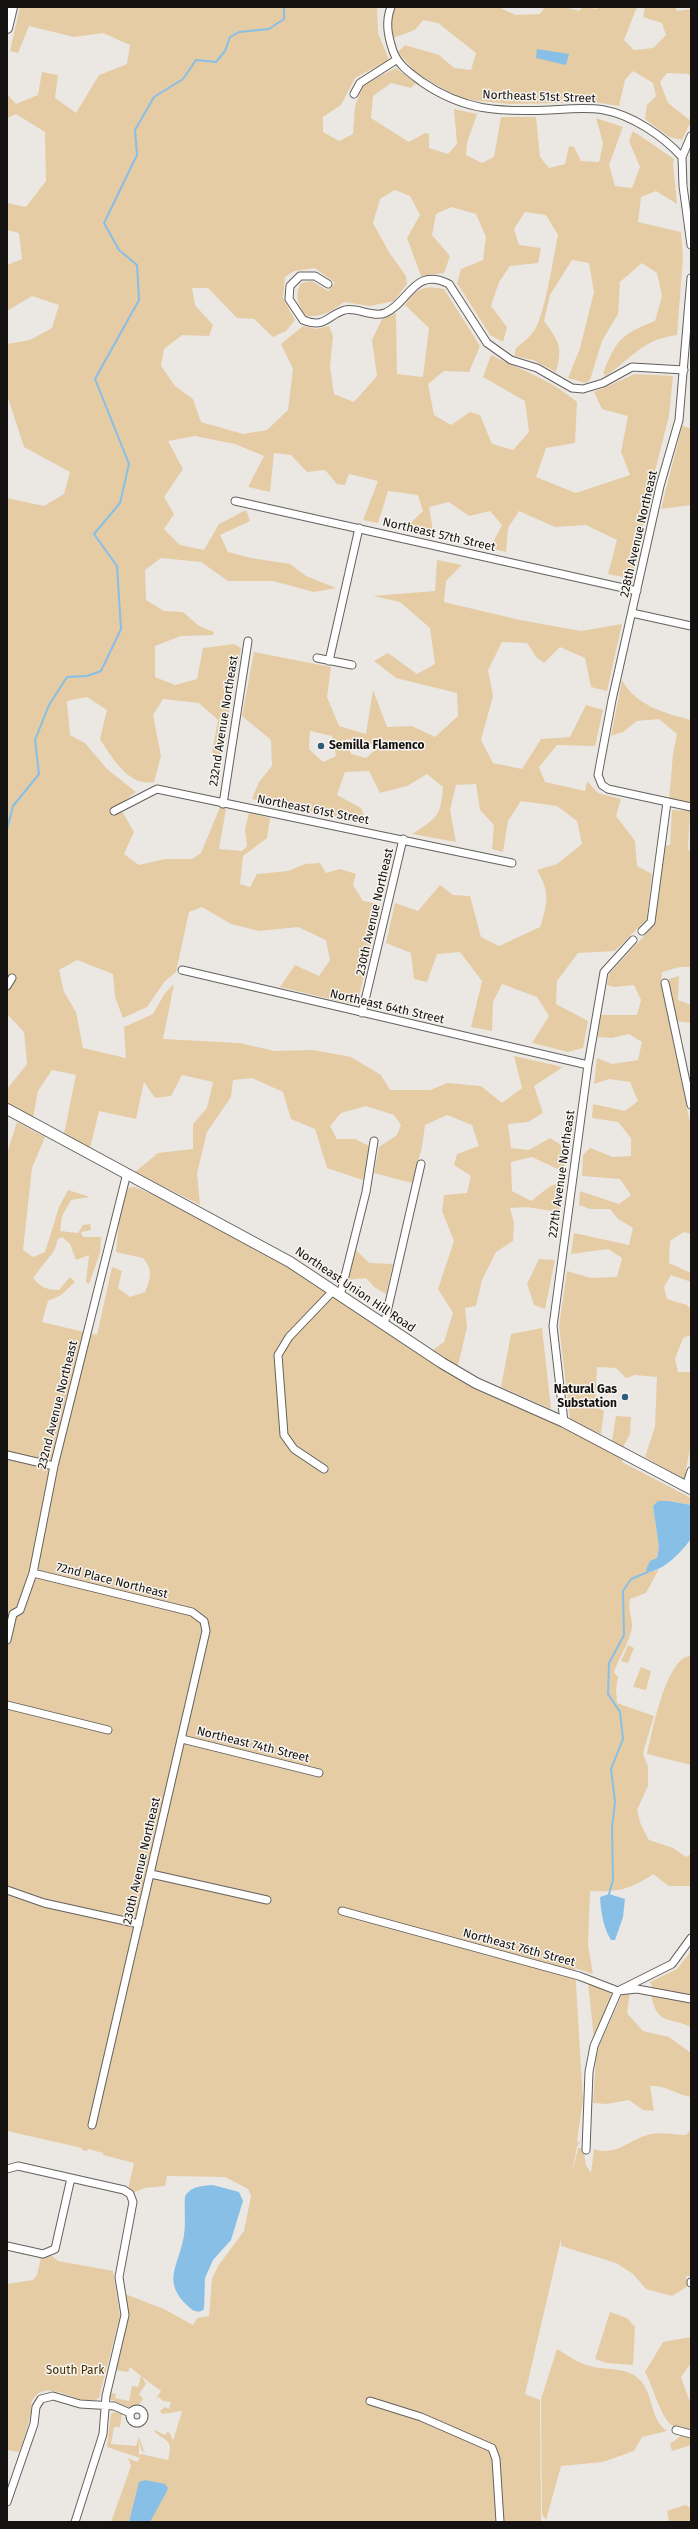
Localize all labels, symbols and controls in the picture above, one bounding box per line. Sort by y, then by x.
street label: Northeast 51st Street [482,88,596,106]
street label: 228th Avenue Northeast [617,469,661,599]
street label: Northeast 57th Street [381,515,497,555]
street label: 232nd Avenue Northeast [207,655,241,787]
place label: Semilla Flamenco [329,739,425,753]
marker: Semilla Flamenco [316,741,326,751]
street label: Northeast 61st Street [256,792,370,828]
street label: 230th Avenue Northeast [353,847,397,977]
street label: Northeast 64th Street [328,987,446,1027]
street label: 227th Avenue Northeast [546,1109,578,1239]
street label: Northeast Union Hill Road [292,1244,418,1336]
street label: 232nd Avenue Northeast [35,1339,81,1471]
place label: Natural Gas Substation [554,1383,617,1411]
marker: Natural Gas Substation [620,1392,630,1402]
street label: 72nd Place Northeast [55,1560,169,1602]
street label: Northeast 74th Street [195,1724,311,1766]
street label: 230th Avenue Northeast [120,1796,164,1926]
street label: Northeast 76th Street [461,1926,577,1970]
park label: South Park [46,2364,104,2378]

